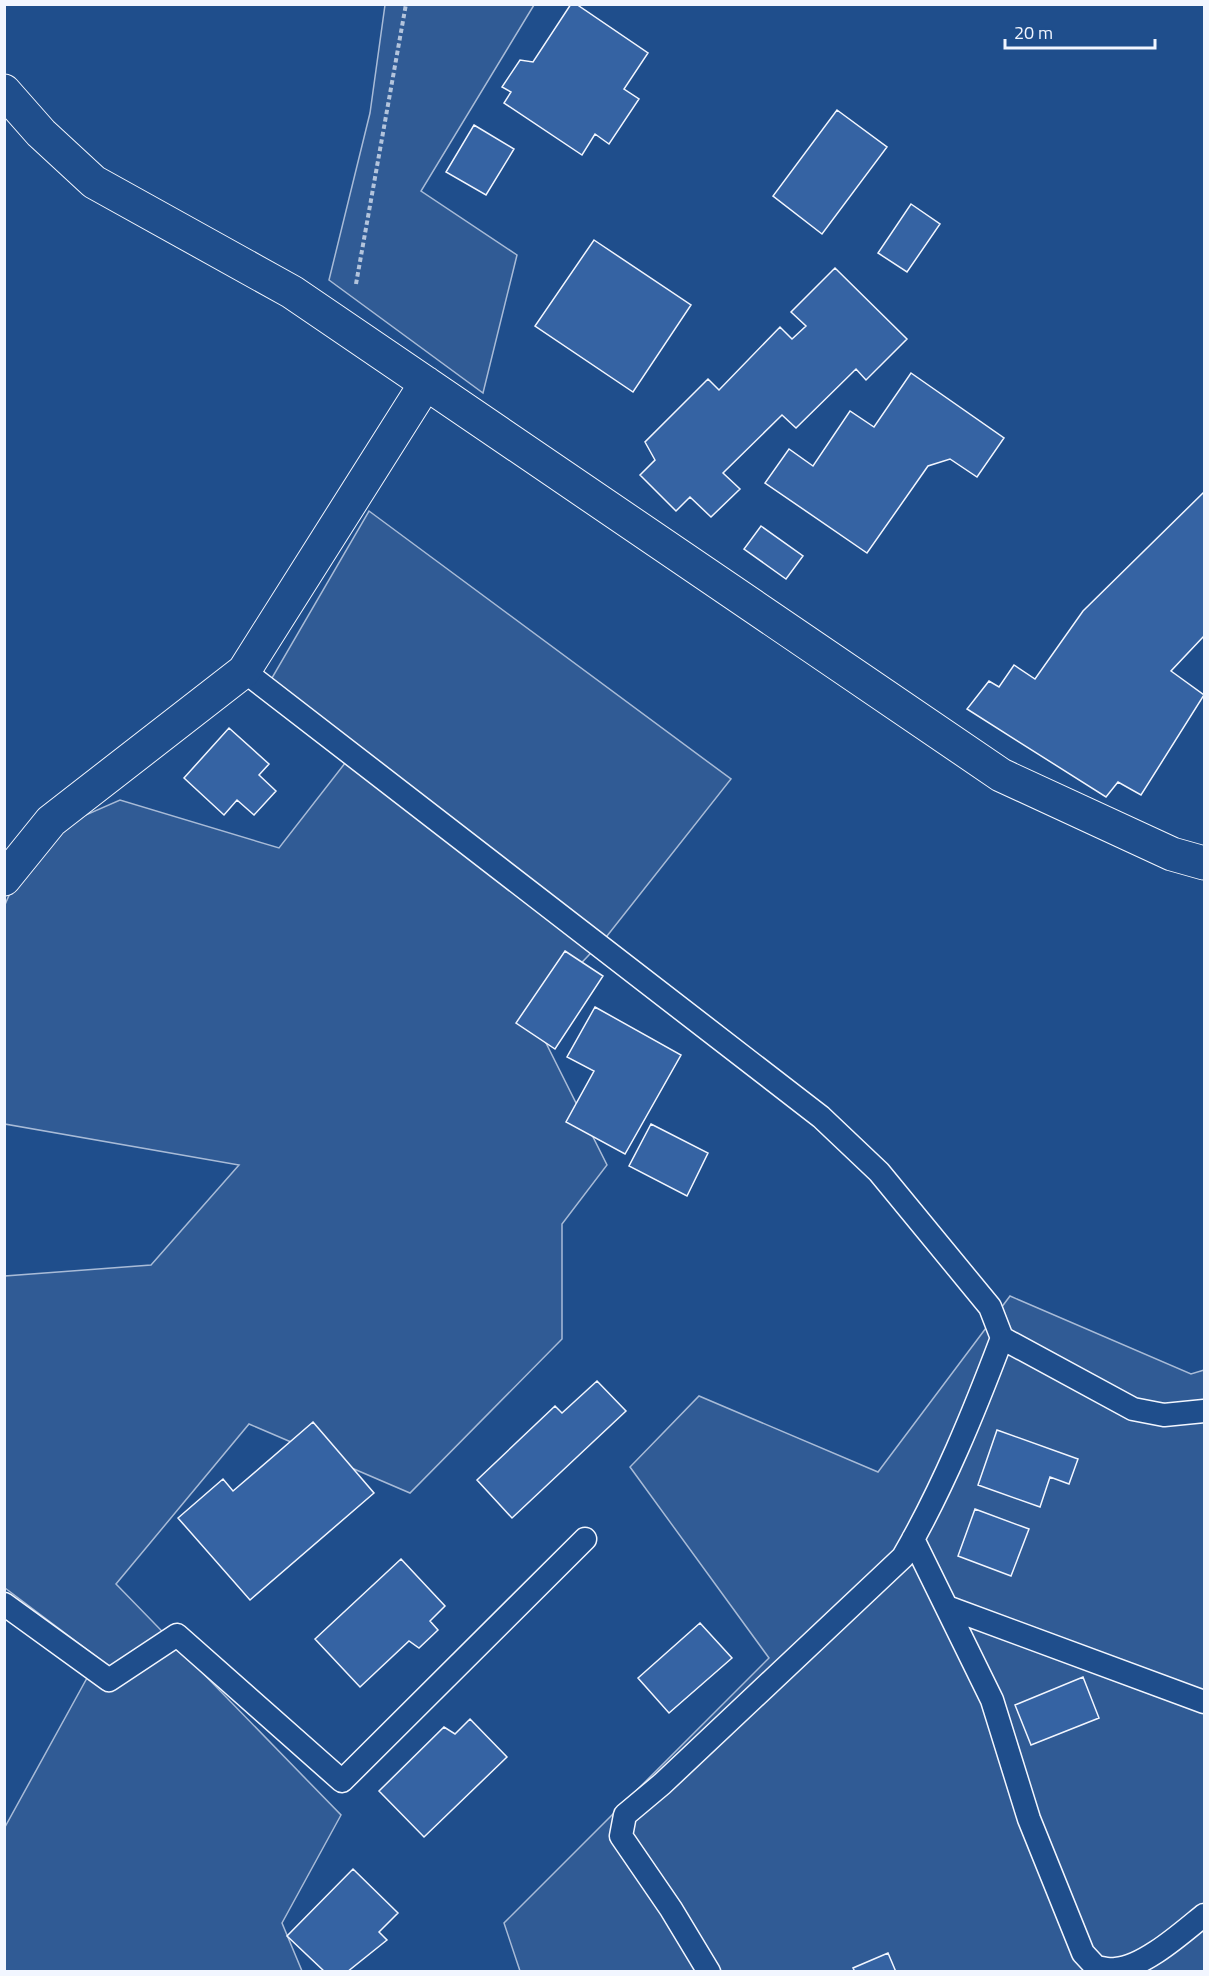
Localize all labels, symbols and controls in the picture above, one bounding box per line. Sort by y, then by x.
scale bar [1005,12,1155,50]
text: 20 m [1014,19,1053,46]

